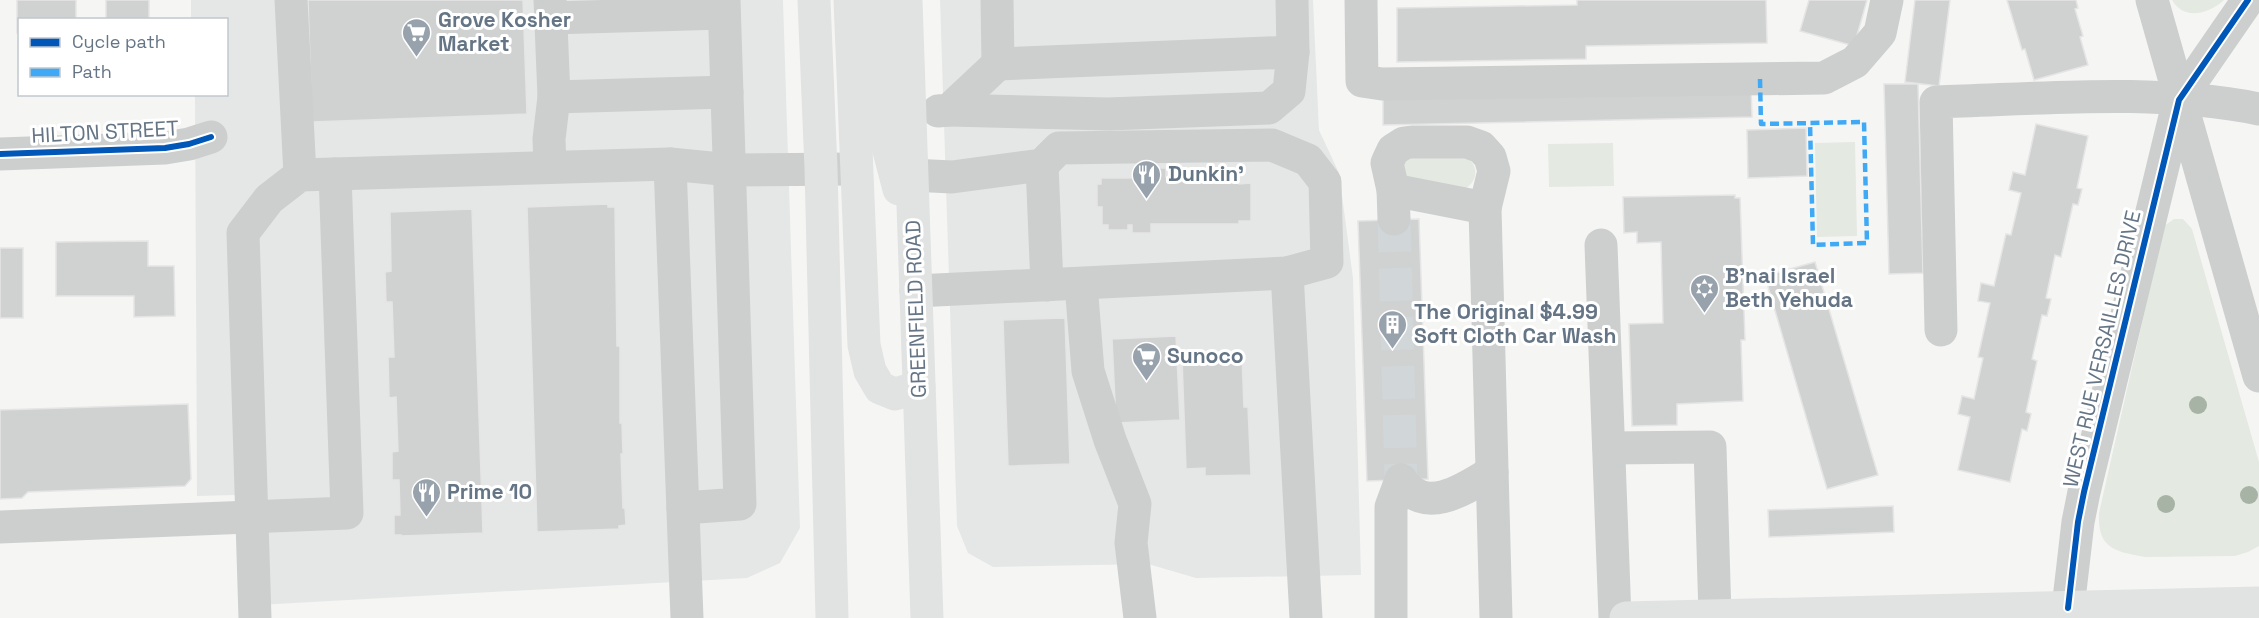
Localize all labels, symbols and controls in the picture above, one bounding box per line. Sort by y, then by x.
place label: Grove Kosher Market [438,6,571,57]
supermarket icon: Grove Kosher Market [401,16,433,58]
legend [18,18,228,96]
text: Cycle path [72,30,166,53]
text: Path [72,60,112,83]
street label: HILTON STREET [31,114,179,149]
restaurant icon: Dunkin' [1131,158,1163,200]
place label: Dunkin' [1168,160,1244,187]
street label: WEST RUE VERSAILLES DRIVE [2057,208,2147,490]
street label: GREENFIELD ROAD [899,220,932,398]
place label: B'nai Israel Beth Yehuda [1725,262,1853,313]
synagogue icon: B'nai Israel Beth Yehuda [1688,272,1720,314]
place label: The Original $4.99 Soft Cloth Car Wash [1414,298,1616,349]
building icon: The Original $4.99 Soft Cloth Car Wash [1377,308,1409,350]
supermarket icon: Sunoco [1130,340,1162,382]
place label: Sunoco [1167,342,1244,369]
restaurant icon: Prime 10 [410,476,442,518]
place label: Prime 10 [447,478,532,505]

